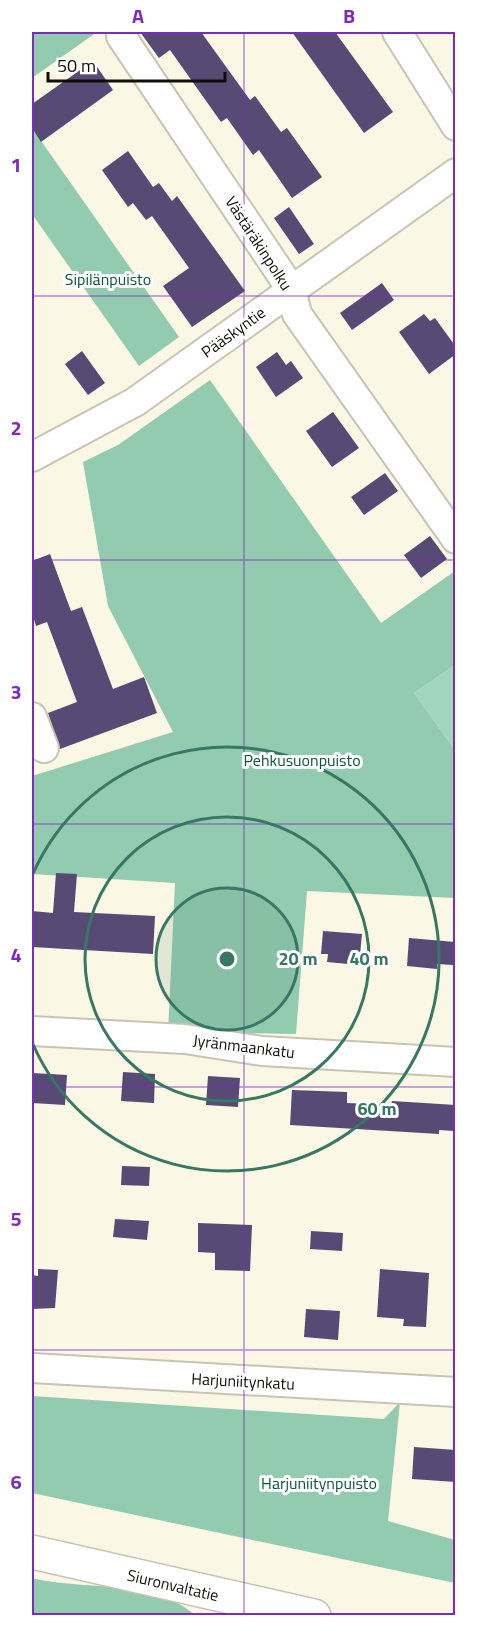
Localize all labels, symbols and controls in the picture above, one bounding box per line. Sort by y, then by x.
text: A [132,0,144,31]
text: B [343,0,355,31]
scale bar [48,45,225,83]
text: 50 m [57,52,96,79]
text: 1 [10,149,22,180]
street label: Västäräkinpolku [220,191,298,295]
park label: Sipilänpuisto [65,267,151,291]
street label: Pääskyntie [196,301,270,363]
text: 2 [10,412,22,443]
text: 3 [10,676,22,707]
park label: Pehkusuonpuisto [243,748,361,772]
text: 4 [10,939,22,970]
text: 20 m [278,945,318,972]
text: 40 m [349,945,389,972]
centre of rings [217,949,237,969]
street label: Jyränmaankatu [192,1028,296,1064]
text: 60 m [357,1095,397,1122]
text: 5 [10,1203,22,1234]
street label: Harjuniitynkatu [191,1366,295,1396]
text: 6 [10,1466,22,1497]
park label: Harjuniitynpuisto [261,1471,377,1495]
street label: Siuronvaltatie [125,1563,221,1607]

